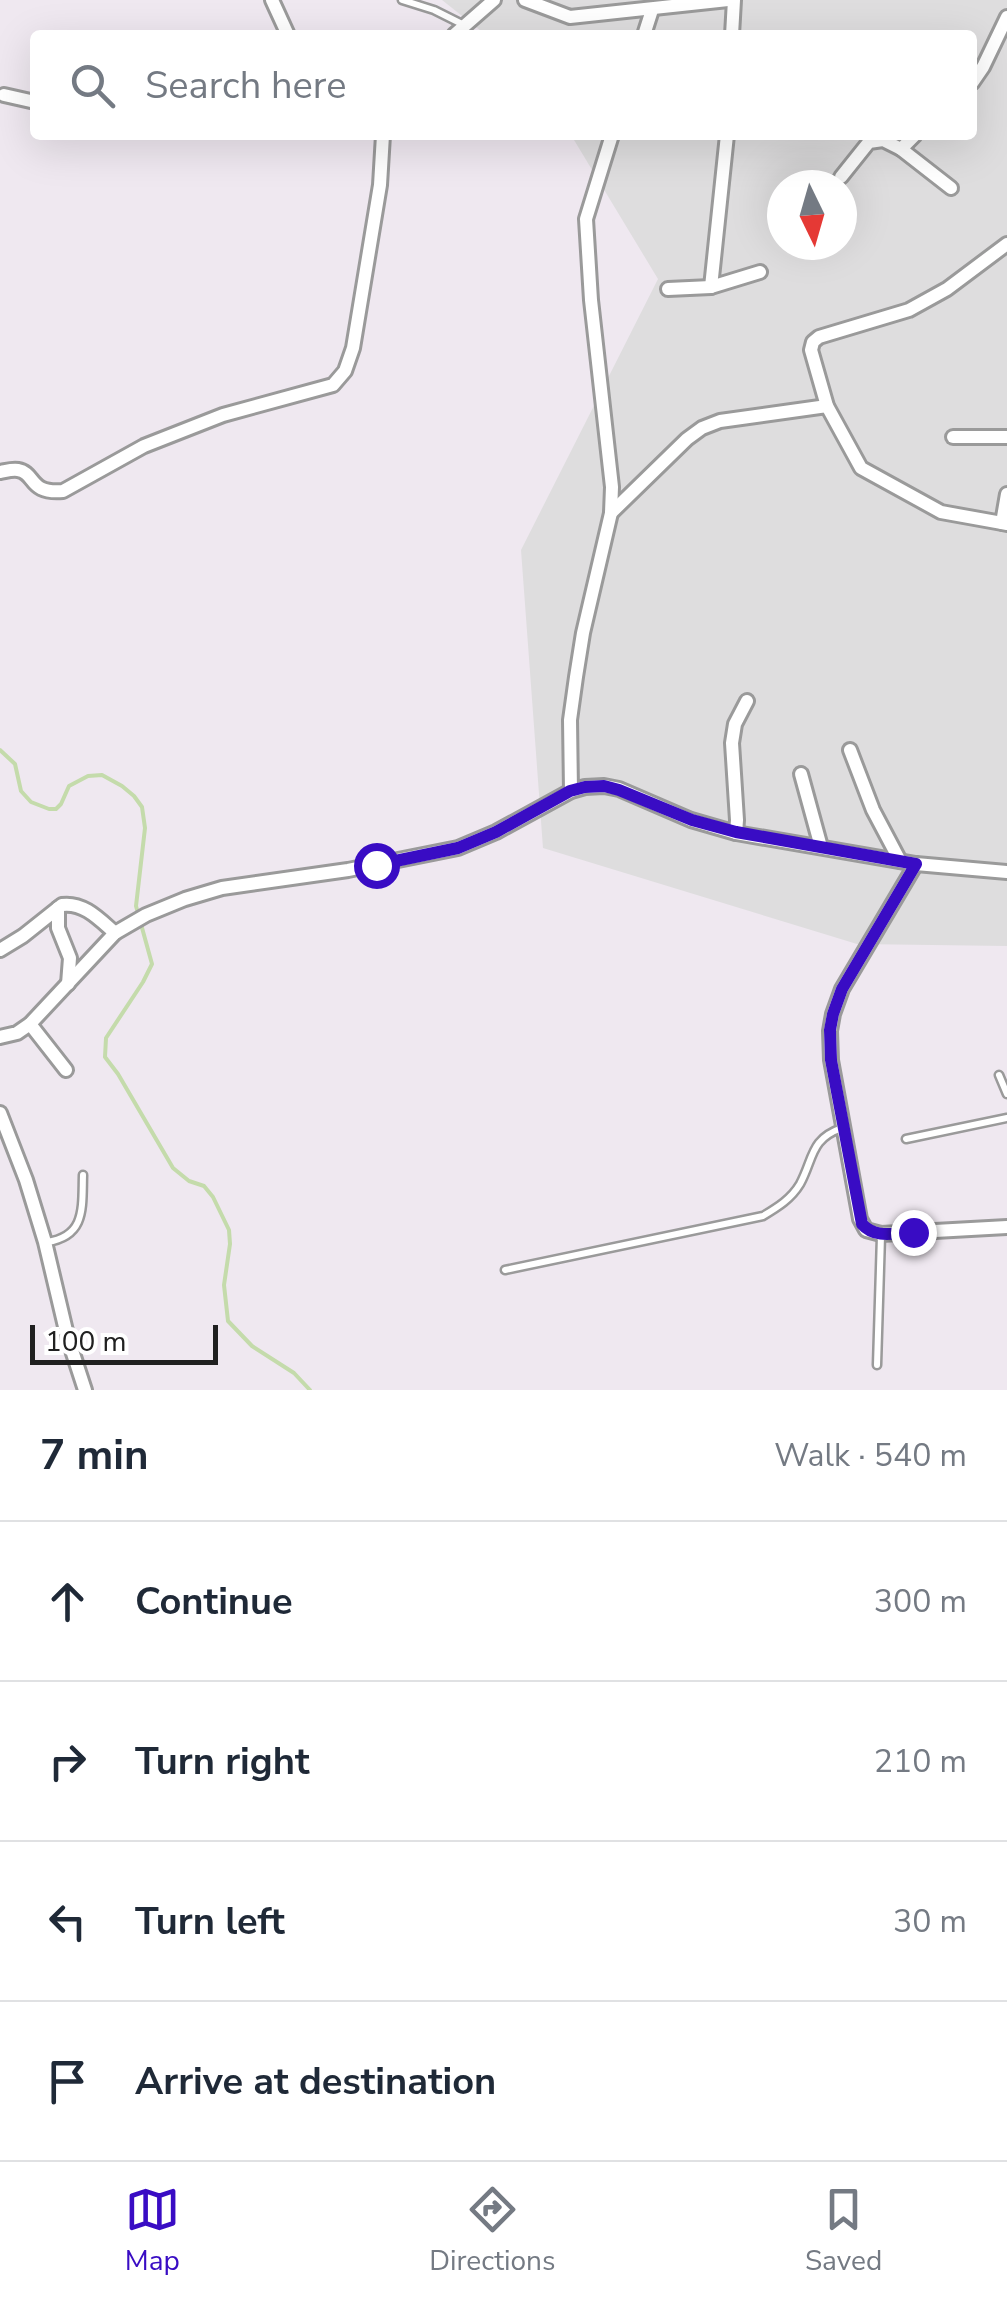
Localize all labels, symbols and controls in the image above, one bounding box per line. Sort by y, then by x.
search box [30,30,977,140]
icon: search [65,58,120,113]
text: Search here [145,60,346,111]
north arrow [767,170,857,260]
route start [354,843,400,889]
route end [891,1210,937,1256]
scale bar [30,1320,218,1364]
text: 100 m [45,1323,127,1361]
text: 7 min [40,1427,149,1484]
text: Walk · 540 m [774,1434,967,1477]
icon: ahead [40,1574,95,1629]
text: Continue [135,1576,293,1627]
text: 300 m [874,1580,967,1623]
icon: right [40,1734,95,1789]
text: Turn right [135,1736,310,1787]
text: 210 m [874,1740,967,1783]
icon: left [40,1894,95,1949]
text: Turn left [135,1896,285,1947]
text: 30 m [893,1900,967,1943]
icon: arrive [40,2054,95,2109]
text: Arrive at destination [135,2056,496,2107]
tab: Map [125,2182,180,2280]
tab: Directions [429,2182,555,2280]
tab: Saved [805,2182,882,2280]

